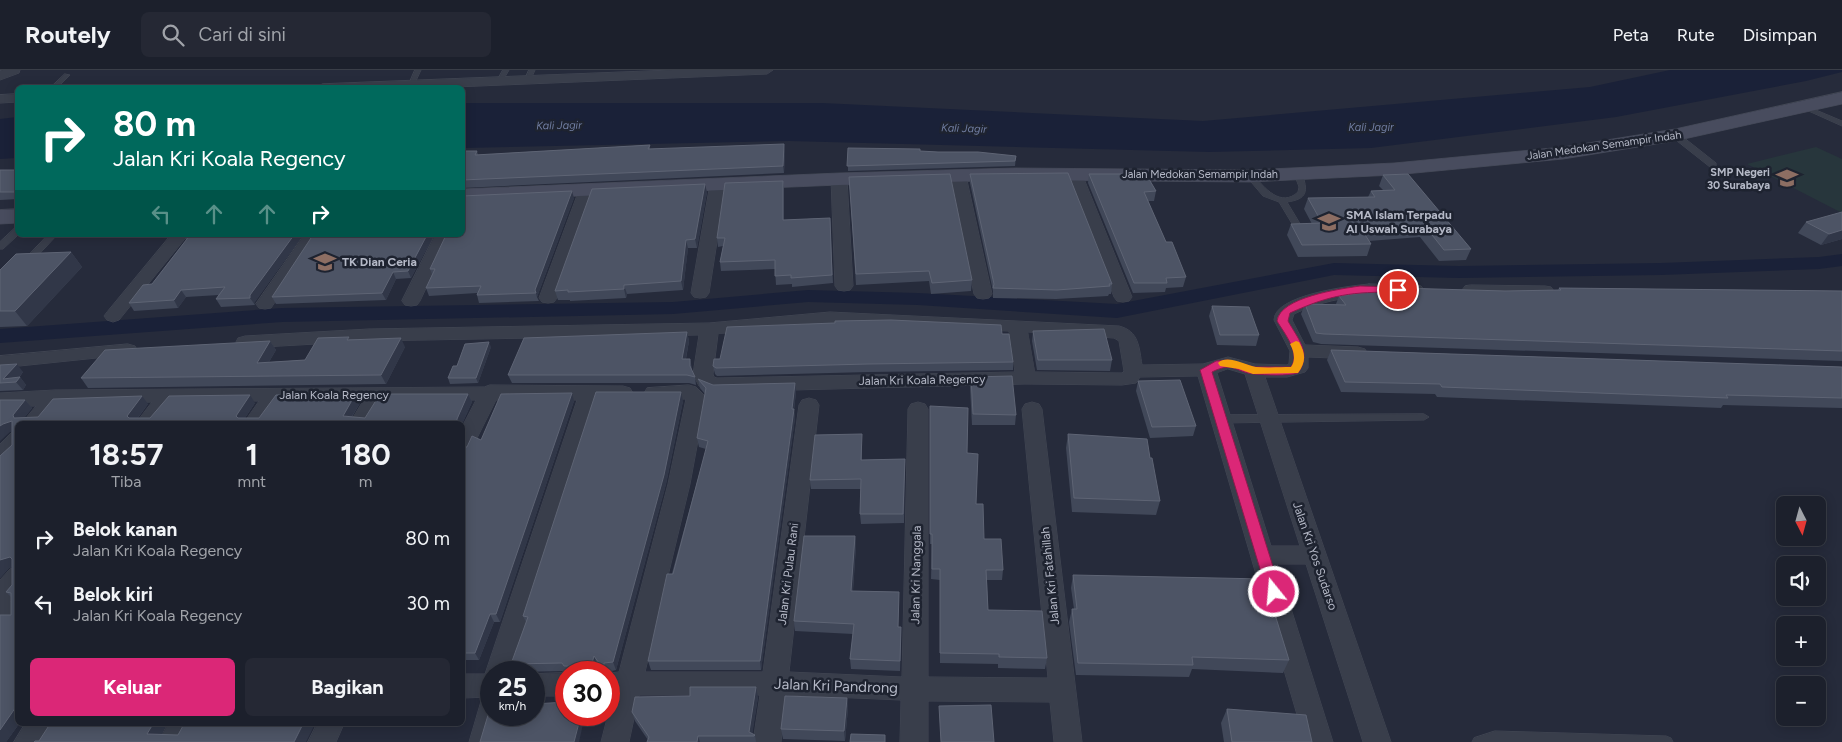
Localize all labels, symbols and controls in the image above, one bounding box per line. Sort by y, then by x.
search box [141,12,491,57]
text: Routely [25,20,111,49]
icon: search [159,21,187,49]
text: Cari di sini [199,23,286,46]
text: Peta [1613,24,1649,46]
text: Rute [1677,24,1715,46]
text: Disimpan [1743,24,1817,46]
text: 80 m [113,103,196,145]
icon: right [30,105,95,170]
water label: Kali Jagir [536,119,583,132]
water label: Kali Jagir [941,121,988,136]
water label: Kali Jagir [1348,121,1395,134]
street label: Jalan Medokan Semampir Indah [1526,128,1682,163]
text: Jalan Kri Koala Regency [113,145,346,172]
school or university icon: SMP Negeri 30 Surabaya [1774,165,1800,191]
place label: SMP Negeri 30 Surabaya [1707,166,1770,192]
street label: Jalan Medokan Semampir Indah [1122,168,1278,181]
icon: left [147,200,175,228]
icon: ahead [200,200,228,228]
icon: ahead [253,200,281,228]
icon: right [306,200,334,228]
place label: SMA Islam Terpadu Al Uswah Surabaya [1346,208,1452,236]
school or university icon: SMA Islam Terpadu Al Uswah Surabaya [1316,209,1342,235]
school or university icon: TK Dian Ceria [312,249,338,275]
place label: TK Dian Ceria [342,255,417,269]
pin [1377,269,1419,311]
icon: arrive [1384,276,1412,304]
street label: Jalan Kri Koala Regency [858,372,986,388]
street label: Jalan Koala Regency [279,388,390,402]
text: 18:57 [89,436,163,473]
text: 1 [246,436,258,473]
text: 180 [340,436,391,473]
text: Tiba [111,472,141,491]
text: mnt [238,472,266,491]
text: m [359,472,372,491]
north arrow [1776,496,1826,546]
map controls [1776,496,1826,726]
street label: Jalan Kri Yos Sudarso [1290,500,1340,612]
text: Belok kanan [73,518,177,541]
street label: Jalan Kri Pulau Rani [775,522,801,626]
icon: right [30,525,58,553]
street label: Jalan Kri Nanggala [908,525,924,625]
street label: Jalan Kri Fatahillah [1038,526,1062,626]
text: 80 m [405,527,450,550]
text: Jalan Kri Koala Regency [73,541,242,560]
button: sound [1776,556,1826,606]
position arrow [1247,565,1299,617]
text: Belok kiri [73,583,153,606]
icon: left [30,590,58,618]
text: 30 m [407,592,450,615]
text: Jalan Kri Koala Regency [73,606,242,625]
button: + [1776,616,1826,666]
button: Keluar [30,658,235,716]
button: Bagikan [245,658,450,716]
speed limit sign: 30 [555,661,620,726]
text: 25 [498,672,527,702]
street label: Jalan Kri Pandrong [774,675,898,697]
button: − [1776,676,1826,726]
text: km/h [499,699,526,713]

